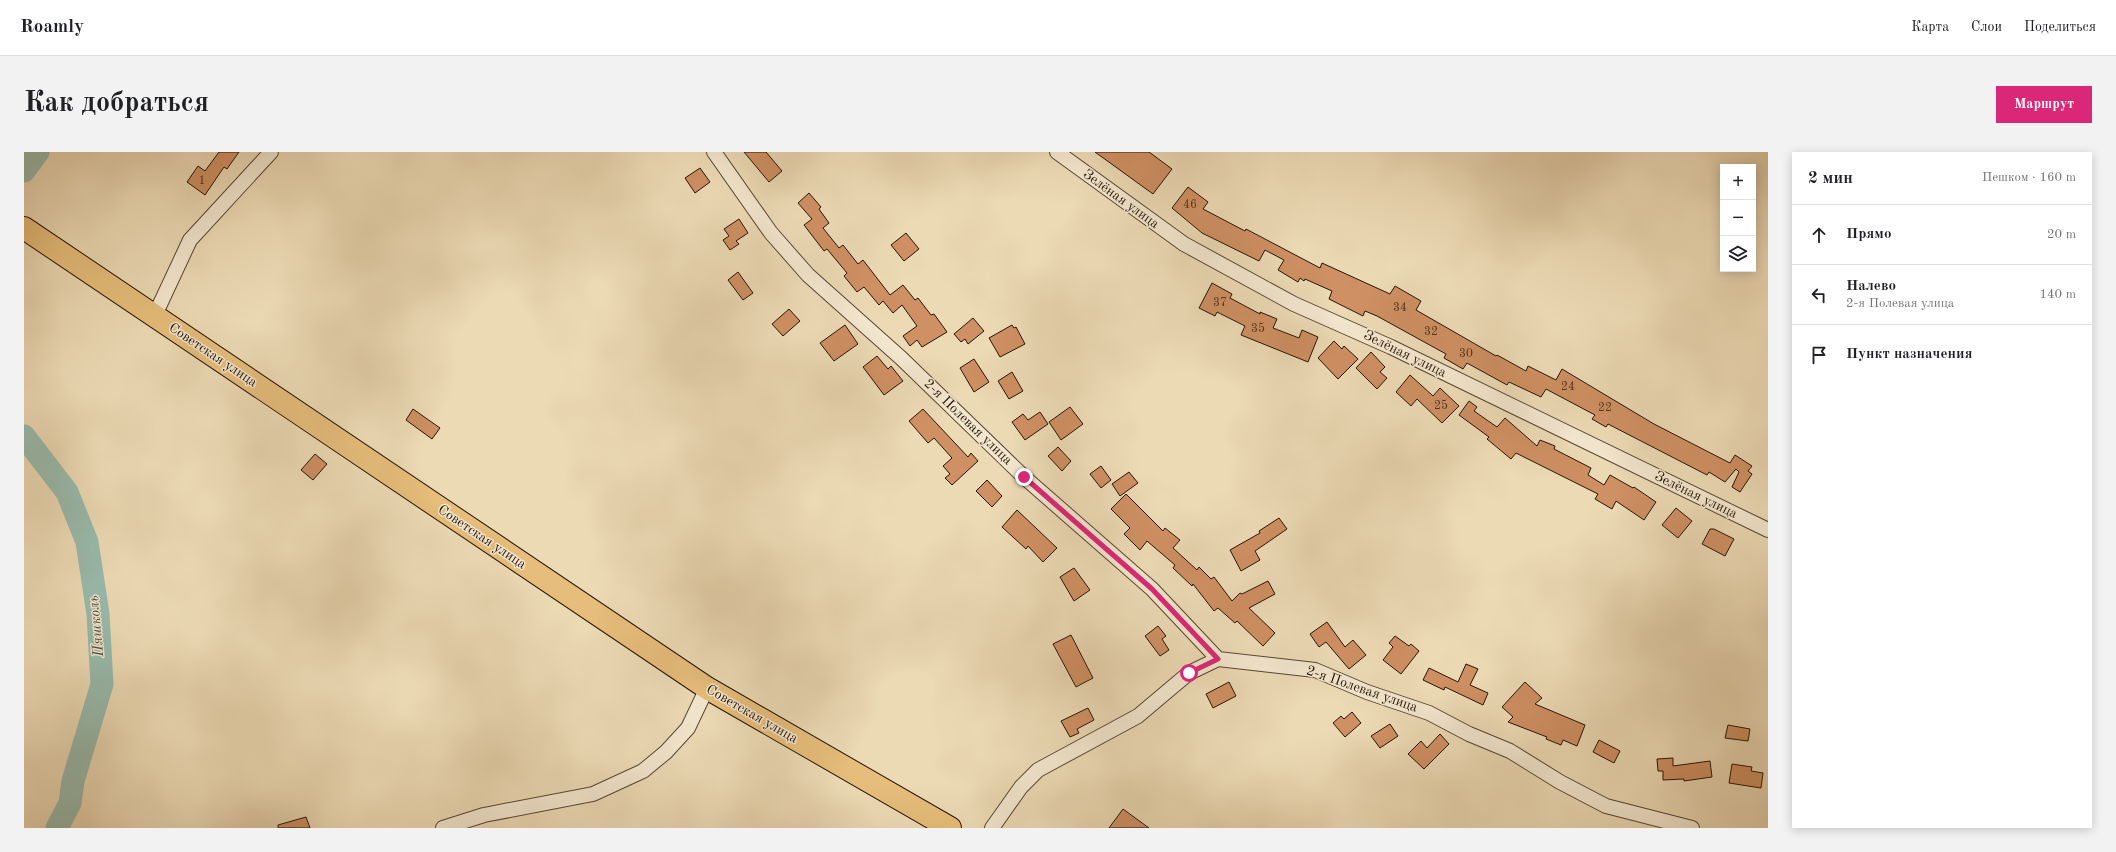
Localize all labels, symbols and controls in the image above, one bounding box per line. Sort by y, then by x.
text: Roamly [20,18,84,37]
text: Карта [1911,20,1949,34]
text: Слои [1971,20,2002,34]
text: Поделиться [2024,20,2096,34]
button: Маршрут [1996,86,2092,123]
text: Как добраться [24,90,209,118]
map controls [1720,164,1756,272]
button: + [1720,164,1756,200]
street label: Зелёная улица [1080,167,1162,231]
text: 2 мин [1808,170,1853,187]
text: Пешком · 160 m [1982,171,2076,184]
house number: 1 [199,175,205,187]
house number: 46 [1183,199,1197,211]
button: − [1720,200,1756,236]
icon: ahead [1808,224,1830,246]
text: Прямо [1846,227,1892,242]
text: 20 m [2047,228,2076,241]
button: layers [1720,236,1756,272]
text: Налево [1846,279,1896,294]
icon: left [1808,284,1830,306]
text: 140 m [2039,288,2076,301]
house number: 37 [1213,297,1227,309]
text: 2-я Полевая улица [1846,297,1954,310]
house number: 34 [1393,302,1407,314]
street label: Советская улица [166,320,260,390]
house number: 35 [1251,322,1265,335]
house number: 32 [1424,326,1438,338]
street label: Зелёная улица [1361,328,1449,380]
icon: arrive [1808,344,1830,366]
text: Пункт назначения [1846,347,1973,362]
house number: 30 [1459,348,1473,360]
street label: 2-я Полевая улица [921,376,1015,468]
house number: 24 [1561,381,1575,393]
house number: 25 [1434,399,1448,412]
house number: 22 [1598,402,1612,414]
route end [1015,468,1033,486]
street label: Зелёная улица [1652,469,1740,521]
street label: Советская улица [435,502,529,572]
water label: Пяшколь [87,594,107,658]
street label: 2-я Полевая улица [1305,663,1419,715]
route start [1180,664,1198,682]
street label: Советская улица [704,682,800,746]

